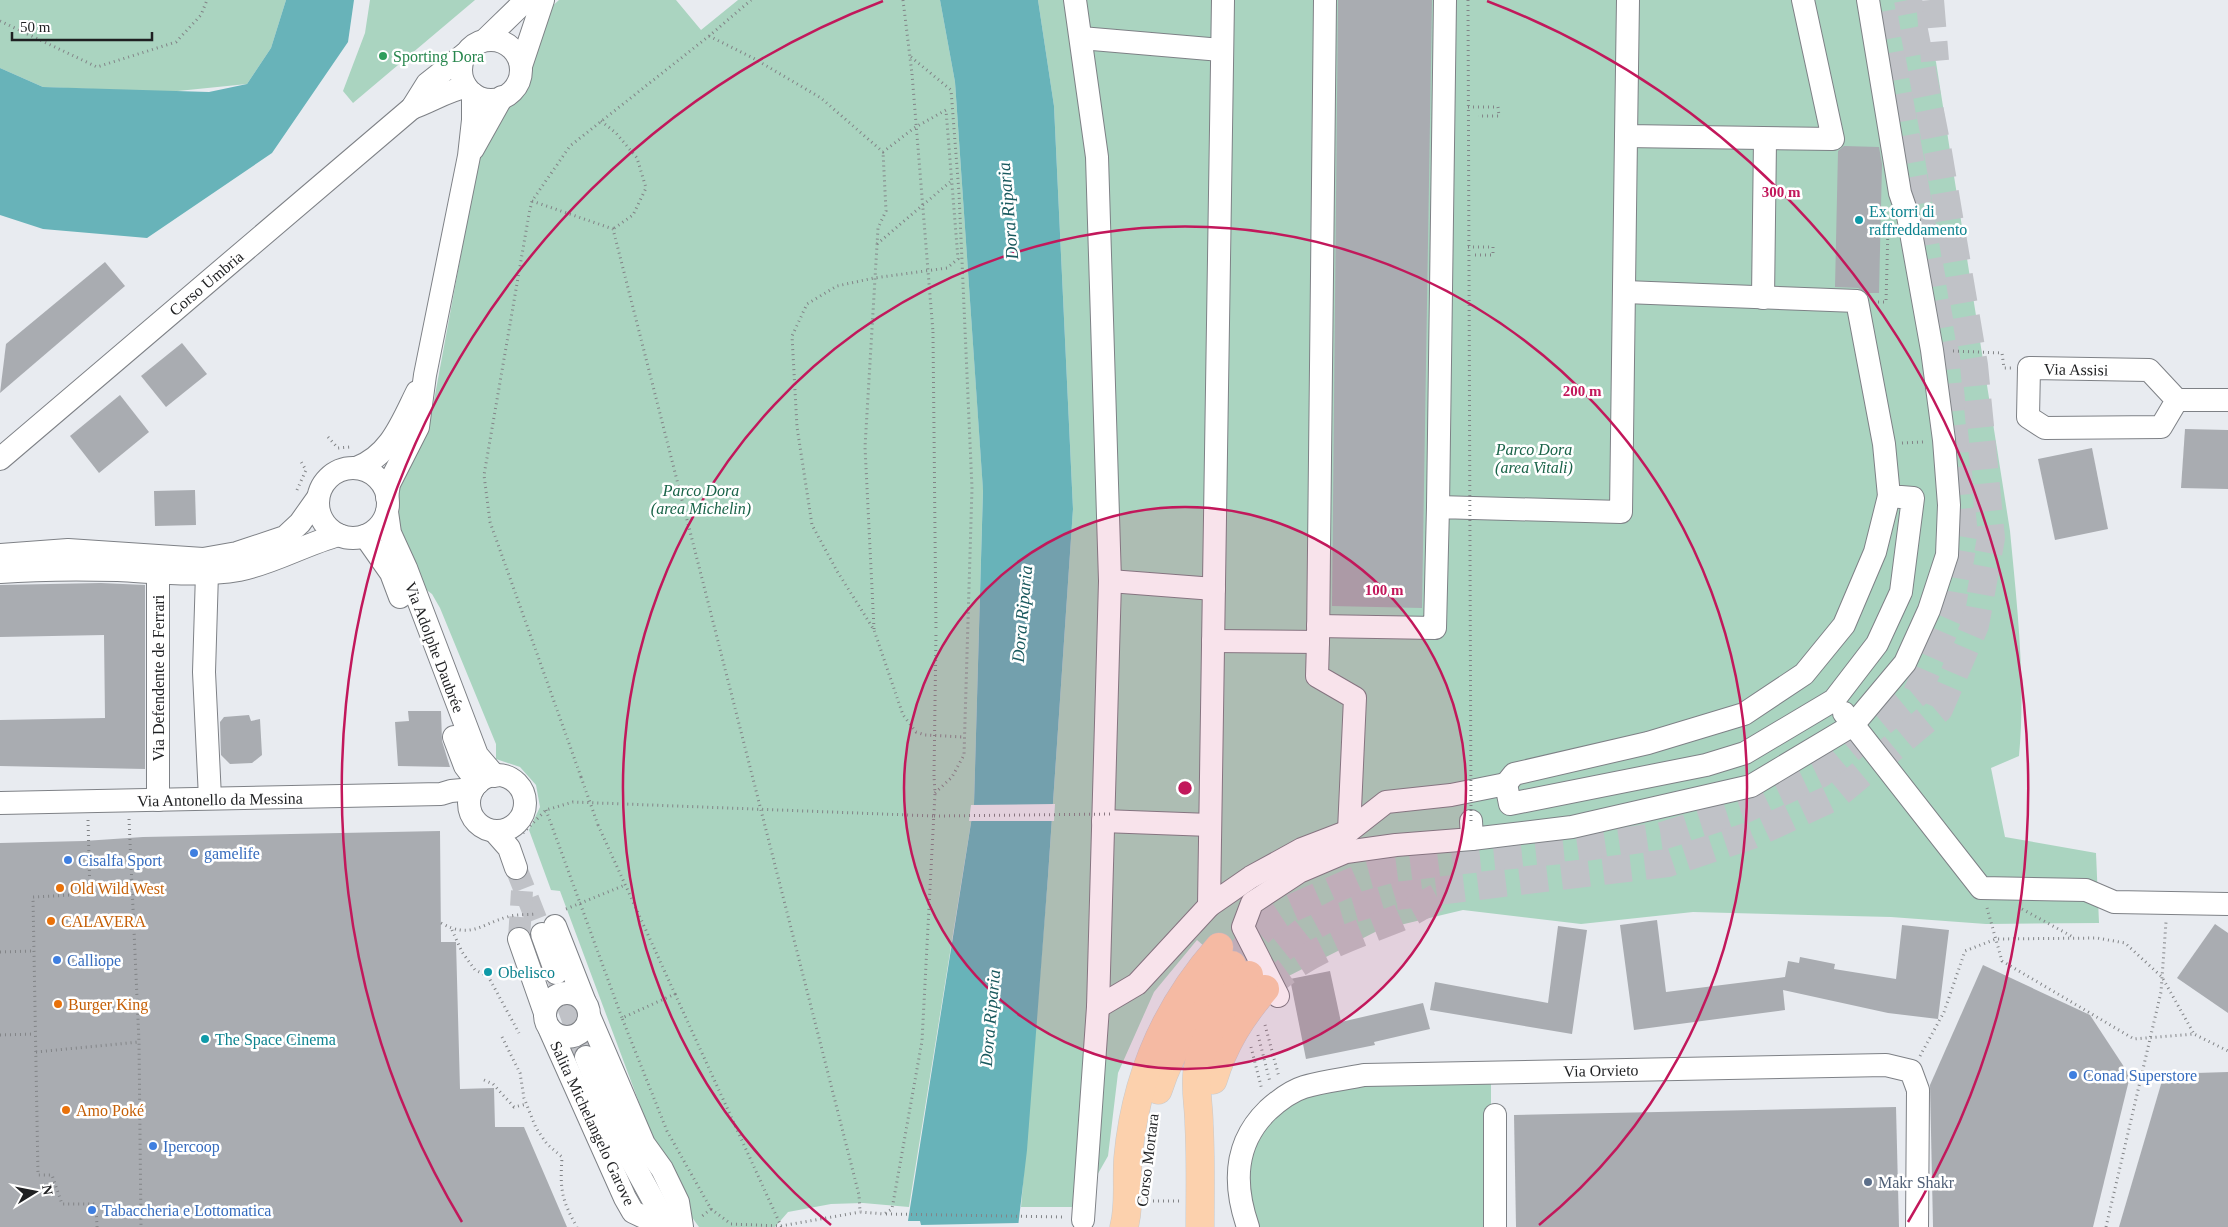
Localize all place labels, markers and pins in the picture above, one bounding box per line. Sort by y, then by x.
place label: Sporting Dora [393,48,484,66]
marker: Sporting Dora [377,50,389,62]
place label: Ex torri di raffreddamento [1869,203,1967,238]
marker: Ex torri di raffreddamento [1853,214,1865,226]
centre of rings [1176,779,1194,797]
place label: gamelife [204,845,260,863]
marker: gamelife [188,847,200,859]
place label: Cisalfa Sport [78,852,163,870]
marker: Cisalfa Sport [62,854,74,866]
place label: Old Wild West [70,880,165,897]
marker: Old Wild West [54,882,66,894]
place label: CALAVERA [61,913,146,930]
marker: CALAVERA [45,915,57,927]
place label: Calliope [67,952,121,970]
marker: Calliope [51,954,63,966]
place label: Obelisco [498,964,555,981]
marker: Obelisco [482,966,494,978]
place label: Burger King [68,996,148,1014]
marker: Burger King [52,998,64,1010]
place label: The Space Cinema [215,1031,336,1049]
marker: The Space Cinema [199,1033,211,1045]
place label: Conad Superstore [2083,1067,2197,1085]
marker: Conad Superstore [2067,1069,2079,1081]
place label: Amo Poké [76,1102,144,1119]
marker: Amo Poké [60,1104,72,1116]
place label: Ipercoop [163,1138,220,1156]
marker: Ipercoop [147,1140,159,1152]
place label: Makr Shakr [1878,1174,1955,1191]
marker: Makr Shakr [1862,1176,1874,1188]
place label: Tabaccheria e Lottomatica [102,1202,271,1219]
marker: Tabaccheria e Lottomatica [86,1204,98,1216]

